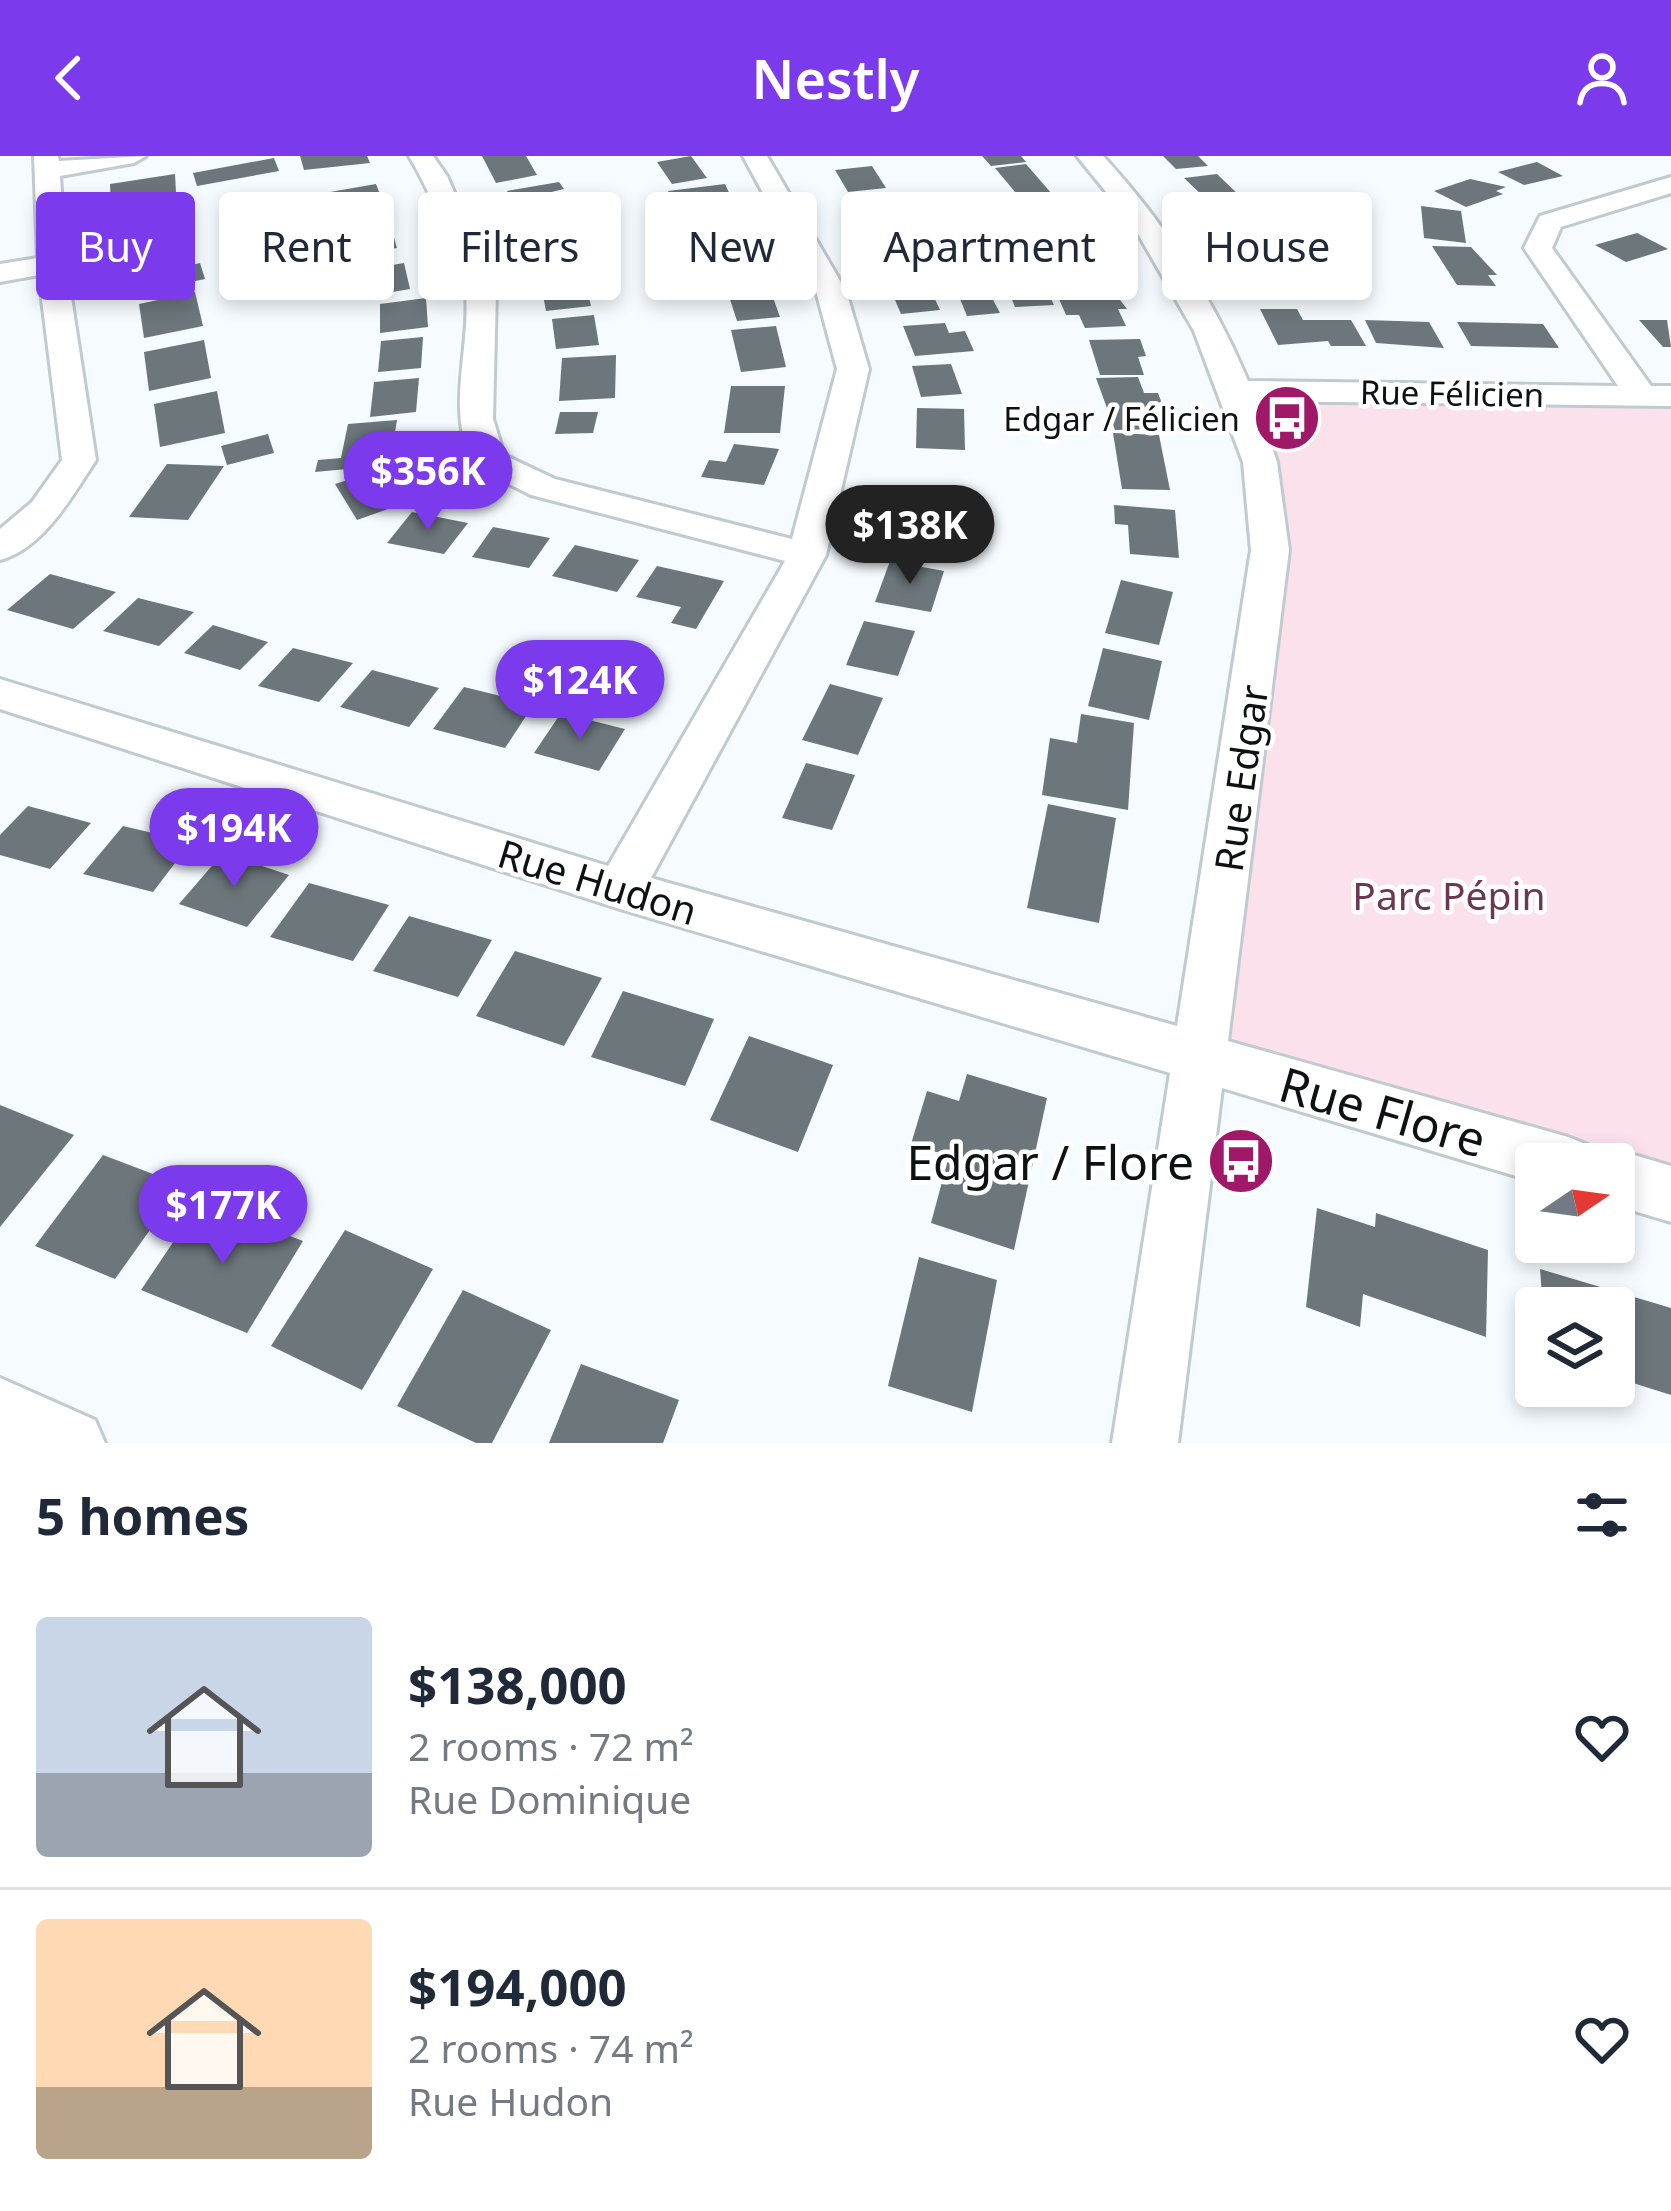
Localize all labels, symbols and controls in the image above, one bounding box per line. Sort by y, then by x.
text: Nestly [752,41,919,115]
icon: back [36,45,102,111]
icon: person [1569,45,1635,111]
chip: Buy [36,192,195,300]
chip: Rent [219,192,394,300]
chip: Filters [418,192,621,300]
chip: New [645,192,817,300]
chip: Apartment [841,192,1138,300]
chip: House [1162,192,1372,300]
street label: Rue Félicien [1359,369,1545,417]
bus stop icon: Edgar / Félicien [1252,383,1322,453]
place label: Edgar / Félicien [1003,396,1240,441]
pin: $356K [344,431,512,533]
text: $356K [370,443,486,496]
pin: $138K [826,485,994,587]
text: $138K [852,497,968,550]
pin: $124K [496,640,664,742]
text: $124K [522,652,638,705]
street label: Rue Edgar [1201,681,1279,875]
pin: $194K [150,788,318,890]
text: $194K [176,800,292,853]
street label: Rue Hudon [492,826,704,936]
park label: Parc Pépin [1352,868,1546,921]
street label: Rue Flore [1272,1051,1494,1171]
bus stop icon: Edgar / Flore [1206,1126,1276,1196]
place label: Edgar / Flore [906,1129,1194,1194]
north arrow [1515,1143,1635,1263]
map controls [1515,1143,1635,1407]
pin: $177K [139,1165,307,1267]
text: $177K [165,1177,281,1230]
button: layers [1515,1287,1635,1407]
text: 5 homes [36,1480,249,1550]
icon: filters [1569,1482,1635,1548]
text: $138,000 [408,1649,627,1719]
icon: home [132,1665,276,1809]
icon: heart [1569,1704,1635,1770]
text: 2 rooms · 72 m² [408,1719,694,1772]
text: Rue Dominique [408,1772,691,1825]
text: $194,000 [408,1951,627,2021]
icon: home [132,1967,276,2111]
icon: heart [1569,2006,1635,2072]
text: 2 rooms · 74 m² [408,2021,694,2074]
text: Rue Hudon [408,2074,613,2127]

